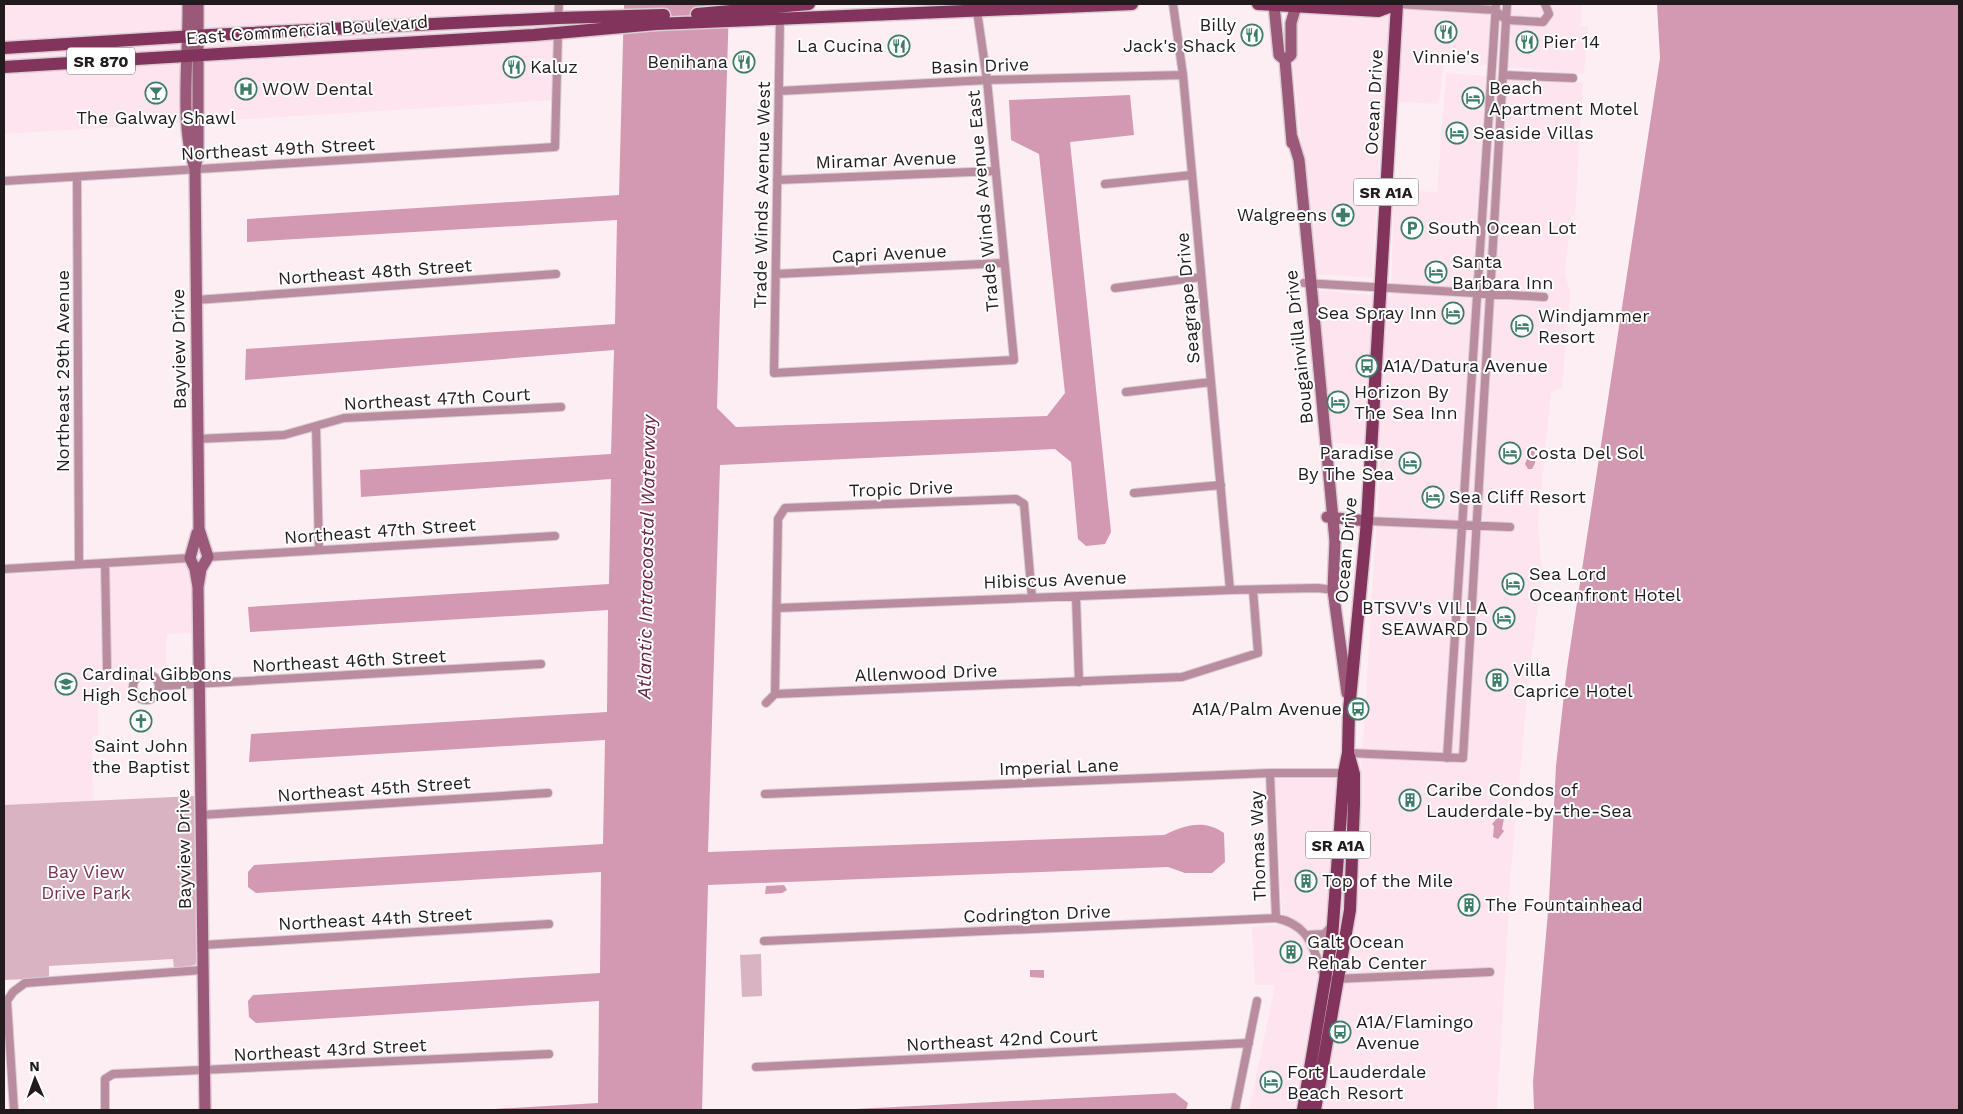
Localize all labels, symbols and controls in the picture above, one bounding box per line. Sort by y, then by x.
street label: East Commercial Boulevard [185,11,429,48]
place label: Billy Jack's Shack [1123,14,1237,56]
restaurant icon: Vinnie's [1434,20,1458,44]
restaurant icon: Billy Jack's Shack [1240,23,1264,47]
restaurant icon: Pier 14 [1515,30,1539,54]
place label: Pier 14 [1543,31,1600,52]
restaurant icon: La Cucina [887,34,911,58]
place label: La Cucina [797,35,883,56]
place label: Vinnie's [1412,46,1480,67]
road number: SR 870 [67,48,135,74]
street label: Ocean Drive [1360,48,1387,156]
restaurant icon: Benihana [732,50,756,74]
place label: Benihana [647,51,728,72]
street label: Basin Drive [931,53,1029,78]
restaurant icon: Kaluz [502,55,526,79]
place label: Kaluz [530,56,578,77]
hospital icon: WOW Dental [234,77,258,101]
place label: Beach Apartment Motel [1489,77,1639,119]
place label: WOW Dental [262,78,374,99]
bar icon: The Galway Shawl [144,81,168,105]
street label: Trade Winds Avenue West [749,81,774,309]
hotel icon: Beach Apartment Motel [1461,86,1485,110]
street label: Trade Winds Avenue East [962,89,1003,313]
place label: The Galway Shawl [76,107,236,128]
hotel icon: Seaside Villas [1445,121,1469,145]
place label: Seaside Villas [1473,122,1594,143]
street label: Northeast 49th Street [180,133,376,164]
street label: Miramar Avenue [815,147,957,172]
road number: SR A1A [1354,178,1418,206]
pharmacy icon: Walgreens [1331,203,1355,227]
place label: Walgreens [1237,204,1327,225]
parking icon: South Ocean Lot [1400,216,1424,240]
place label: South Ocean Lot [1428,217,1577,238]
street label: Seagrape Drive [1171,232,1204,364]
street label: Capri Avenue [831,240,947,267]
place label: Santa Barbara Inn [1452,251,1553,293]
street label: Northeast 48th Street [277,254,473,289]
hotel icon: Santa Barbara Inn [1424,260,1448,284]
street label: Bougainvilla Drive [1280,269,1317,425]
street label: Northeast 29th Avenue [52,270,73,472]
street label: Bayview Drive [167,289,190,409]
hotel icon: Sea Spray Inn [1441,301,1465,325]
place label: Sea Spray Inn [1317,302,1437,323]
place label: Windjammer Resort [1538,305,1650,347]
hotel icon: Windjammer Resort [1510,314,1534,338]
bus stop icon: A1A/Datura Avenue [1355,354,1379,378]
place label: A1A/Datura Avenue [1383,355,1548,376]
place label: Horizon By The Sea Inn [1354,381,1458,423]
street label: Northeast 47th Court [343,383,531,414]
hotel icon: Horizon By The Sea Inn [1326,390,1350,414]
water label: Atlantic Intracoastal Waterway [633,413,661,700]
hotel icon: Costa Del Sol [1498,441,1522,465]
place label: Paradise By The Sea [1297,442,1394,484]
place label: Costa Del Sol [1526,442,1645,463]
hotel icon: Paradise By The Sea [1398,451,1422,475]
street label: Tropic Drive [848,476,954,501]
hotel icon: Sea Cliff Resort [1421,485,1445,509]
place label: Sea Cliff Resort [1449,486,1586,507]
street label: Ocean Drive [1330,496,1361,604]
street label: Northeast 47th Street [283,513,477,548]
place label: Sea Lord Oceanfront Hotel [1529,563,1681,605]
street label: Hibiscus Avenue [983,567,1127,592]
hotel icon: Sea Lord Oceanfront Hotel [1501,572,1525,596]
place label: BTSVV's VILLA SEAWARD D [1362,597,1488,639]
hotel icon: BTSVV's VILLA SEAWARD D [1492,606,1516,630]
street label: Northeast 46th Street [252,645,447,676]
place label: Villa Caprice Hotel [1513,659,1633,701]
street label: Allenwood Drive [854,660,998,685]
place label: Cardinal Gibbons High School [82,663,232,705]
building icon: Villa Caprice Hotel [1485,668,1509,692]
school or university icon: Cardinal Gibbons High School [54,672,78,696]
bus stop icon: A1A/Palm Avenue [1346,697,1370,721]
place label: A1A/Palm Avenue [1192,698,1342,719]
church icon: Saint John the Baptist [129,709,153,733]
place label: Saint John the Baptist [92,735,190,777]
street label: Imperial Lane [999,754,1119,779]
street label: Northeast 45th Street [277,771,472,806]
place label: Caribe Condos of Lauderdale-by-the-Sea [1426,779,1632,821]
building icon: Caribe Condos of Lauderdale-by-the-Sea [1398,788,1422,812]
street label: Bayview Drive [172,789,195,909]
street label: Thomas Way [1245,790,1270,902]
road number: SR A1A [1306,832,1370,858]
park label: Bay View Drive Park [41,861,131,903]
building icon: Top of the Mile [1294,869,1318,893]
place label: Top of the Mile [1322,870,1453,891]
building icon: The Fountainhead [1457,893,1481,917]
place label: The Fountainhead [1485,894,1643,915]
street label: Codrington Drive [963,900,1111,927]
street label: Northeast 44th Street [278,903,473,934]
place label: Galt Ocean Rehab Center [1307,931,1427,973]
building icon: Galt Ocean Rehab Center [1279,940,1303,964]
place label: A1A/Flamingo Avenue [1356,1011,1474,1053]
bus stop icon: A1A/Flamingo Avenue [1328,1020,1352,1044]
street label: Northeast 42nd Court [906,1024,1099,1055]
street label: Northeast 43rd Street [233,1034,427,1065]
north arrow [10,1054,60,1104]
text: N [29,1058,40,1074]
place label: Fort Lauderdale Beach Resort [1287,1061,1426,1103]
hotel icon: Fort Lauderdale Beach Resort [1259,1070,1283,1094]

